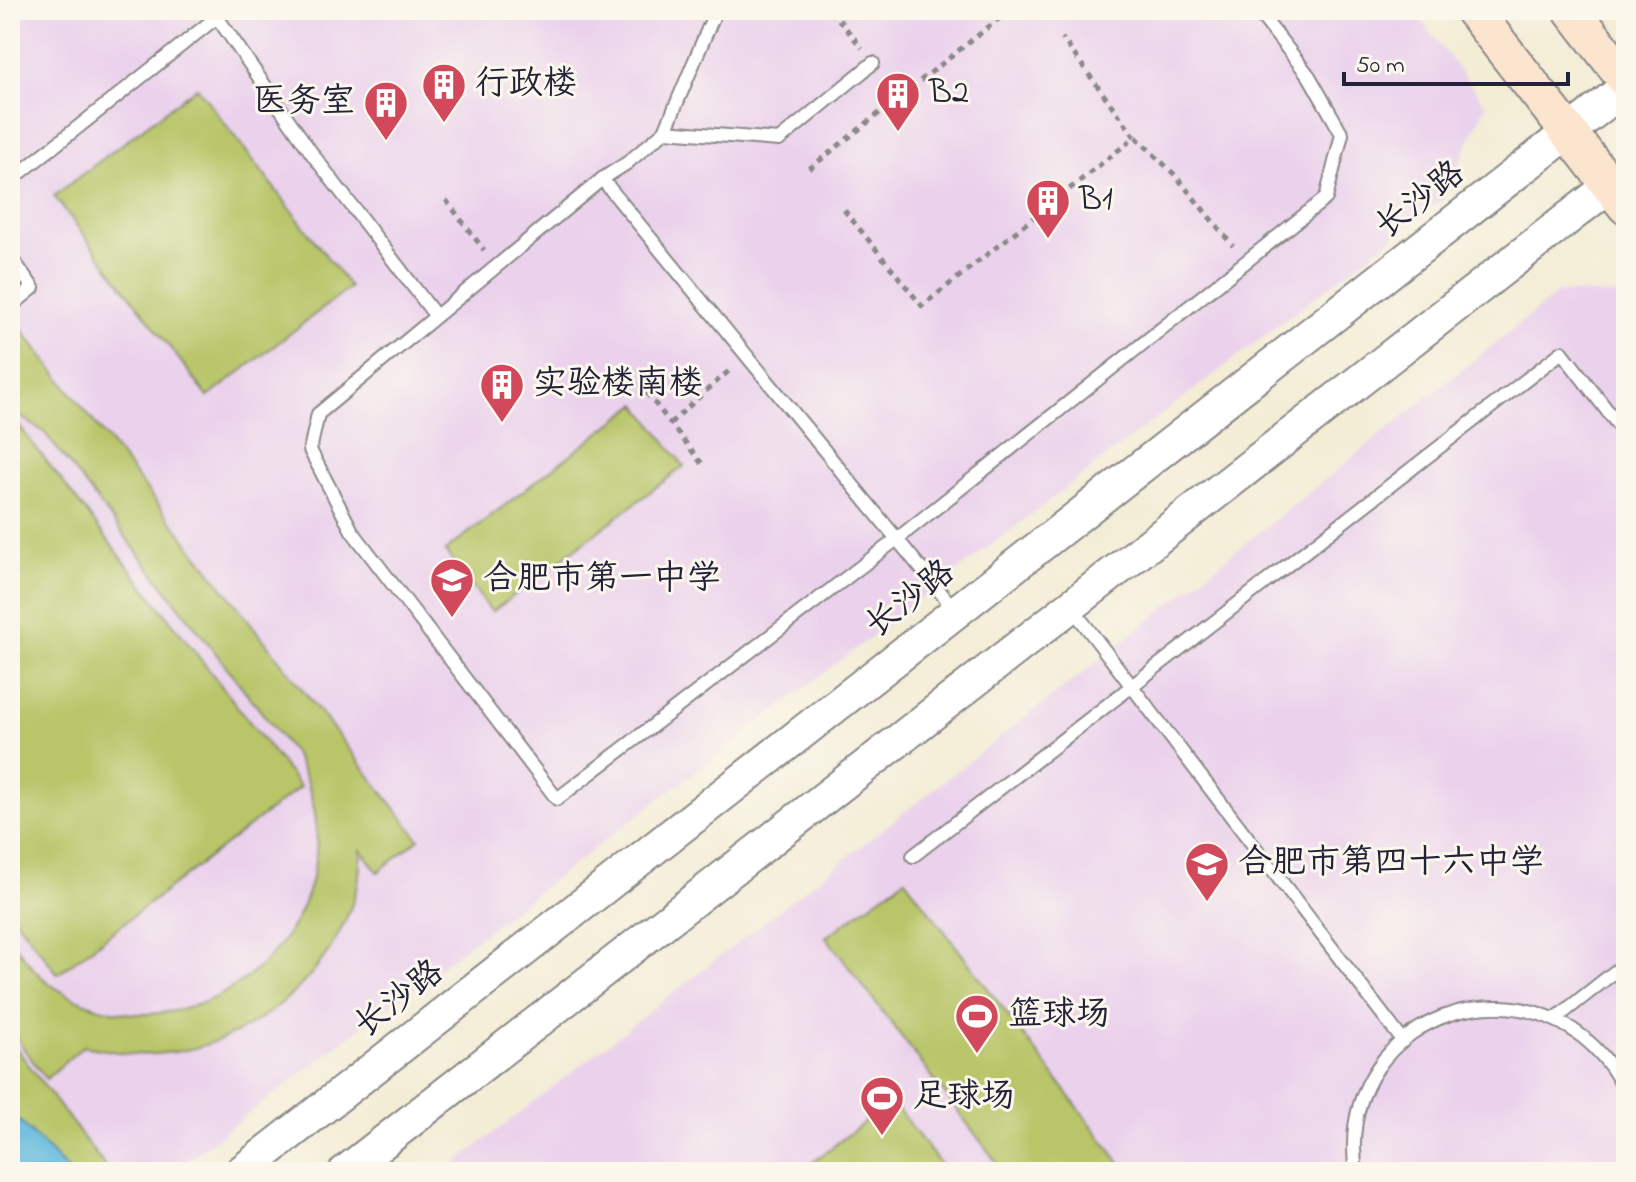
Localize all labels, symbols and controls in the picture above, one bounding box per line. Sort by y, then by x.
scale bar [1344,36,1568,86]
text: 50 m [1356,49,1405,84]
place label: 行政楼 [475,60,577,110]
building icon: 行政楼 [420,61,468,124]
place label: B2 [928,69,969,119]
building icon: B2 [874,70,922,133]
place label: 医务室 [253,78,355,128]
building icon: 医务室 [362,79,410,142]
street label: 长沙路 [1365,150,1477,252]
place label: B1 [1078,176,1113,226]
building icon: B1 [1024,177,1072,240]
place label: 实验楼南楼 [533,360,703,410]
building icon: 实验楼南楼 [478,361,526,424]
street label: 长沙路 [855,549,967,651]
place label: 合肥市第一中学 [483,555,721,605]
school or university icon: 合肥市第一中学 [428,556,476,619]
place label: 合肥市第四十六中学 [1238,839,1544,889]
school or university icon: 合肥市第四十六中学 [1183,840,1231,903]
street label: 长沙路 [344,949,456,1051]
place label: 篮球场 [1008,991,1110,1041]
sports icon: 篮球场 [953,992,1001,1055]
place label: 足球场 [913,1073,1015,1123]
sports icon: 足球场 [858,1074,906,1137]

